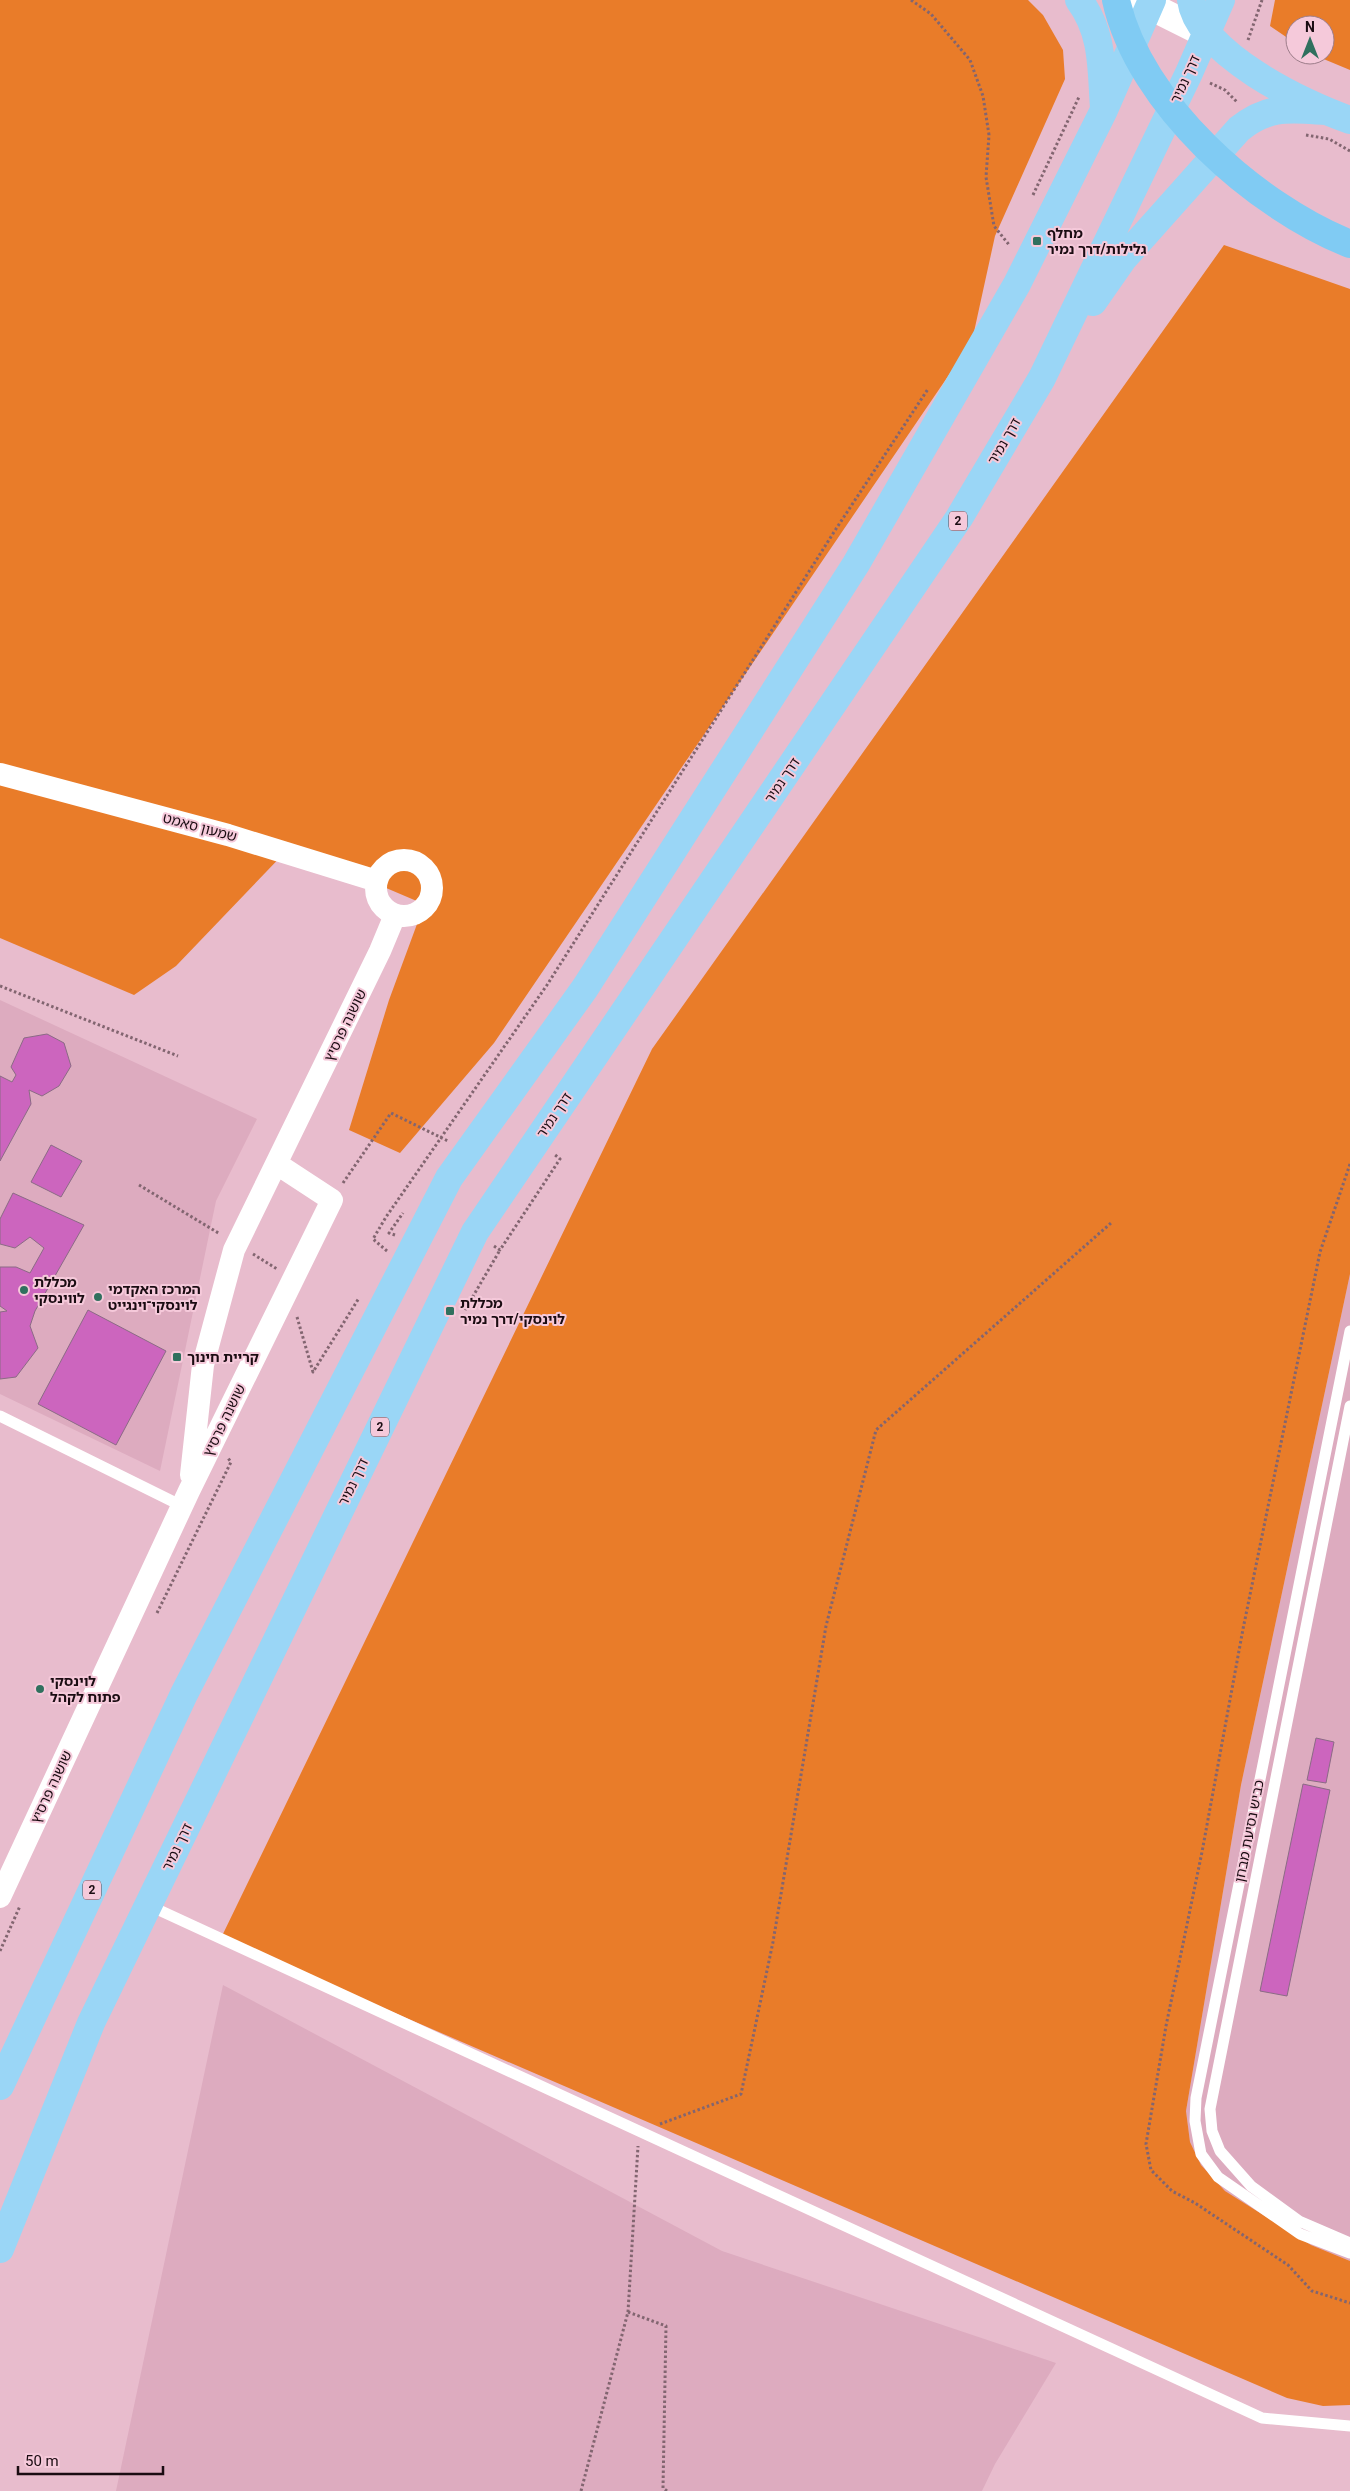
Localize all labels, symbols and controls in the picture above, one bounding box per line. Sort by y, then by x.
north arrow [1285,15,1335,65]
text: N [1305,19,1315,35]
street label: דרך נמיר [1167,52,1203,105]
place label: מחלף גלילות/דרך נמיר [1047,225,1147,257]
marker: מחלף גלילות/דרך נמיר [1031,235,1043,247]
street label: דרך נמיר [984,415,1024,467]
road number: 2 [949,512,967,530]
street label: דרך נמיר [761,754,803,806]
street label: שמעון סאמט [161,809,239,845]
street label: שושנה פרסיץ [321,986,369,1064]
street label: דרך נמיר [533,1089,575,1141]
place label: מכללת לווינסקי [34,1274,85,1306]
place label: המרכז האקדמי לוינסקי־וינגייט [108,1281,201,1313]
marker: מכללת לווינסקי [18,1284,30,1296]
marker: המרכז האקדמי לוינסקי־וינגייט [92,1291,104,1303]
place label: מכללת לוינסקי/דרך נמיר [460,1295,565,1327]
marker: מכללת לוינסקי/דרך נמיר [444,1305,456,1317]
place label: קריית חינוך [187,1349,259,1365]
marker: קריית חינוך [171,1351,183,1363]
street label: שושנה פרסיץ [200,1381,248,1459]
road number: 2 [371,1418,389,1436]
street label: דרך נמיר [335,1455,372,1508]
place label: לוינסקי פתוח לקהל [50,1673,121,1705]
marker: לוינסקי פתוח לקהל [34,1683,46,1695]
street label: שושנה פרסיץ [27,1748,75,1826]
street label: כביש נסיעת מבחן [1231,1778,1267,1884]
street label: דרך נמיר [159,1820,196,1873]
road number: 2 [83,1880,101,1900]
scale bar [18,2444,162,2476]
text: 50 m [25,2452,59,2470]

